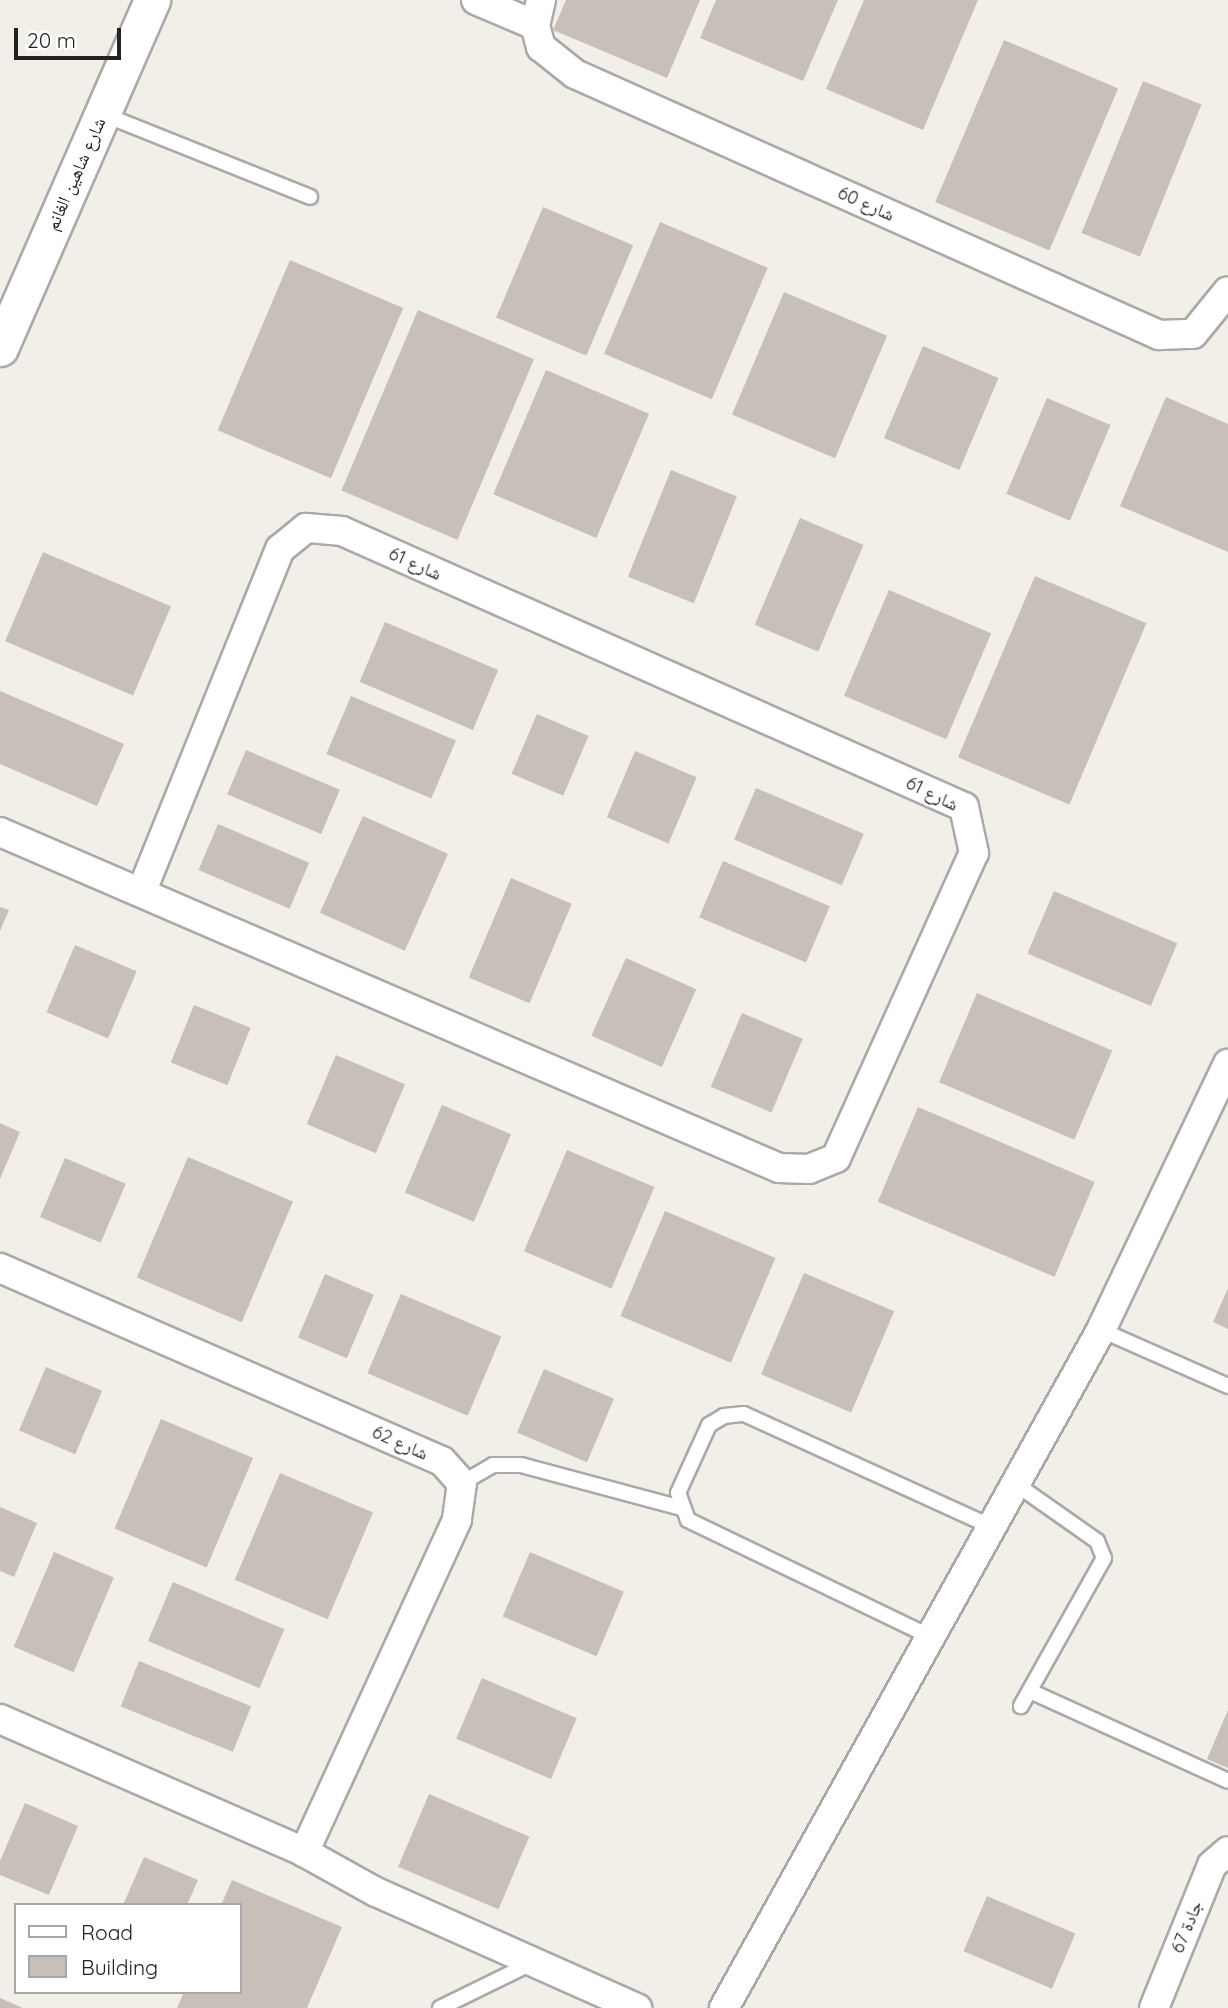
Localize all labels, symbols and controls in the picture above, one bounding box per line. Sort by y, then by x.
scale bar [18,14,124,58]
text: 20 m [27,27,76,53]
street label: شارع شاهين الغانم [41,114,111,234]
street label: شارع 60 [834,182,898,226]
street label: شارع 61 [385,543,445,585]
street label: شارع 61 [902,772,962,816]
street label: شارع 62 [369,1421,431,1465]
street label: جادة 67 [1167,1898,1207,1956]
legend [14,1903,242,1994]
text: Road [81,1919,133,1945]
text: Building [81,1954,158,1980]

